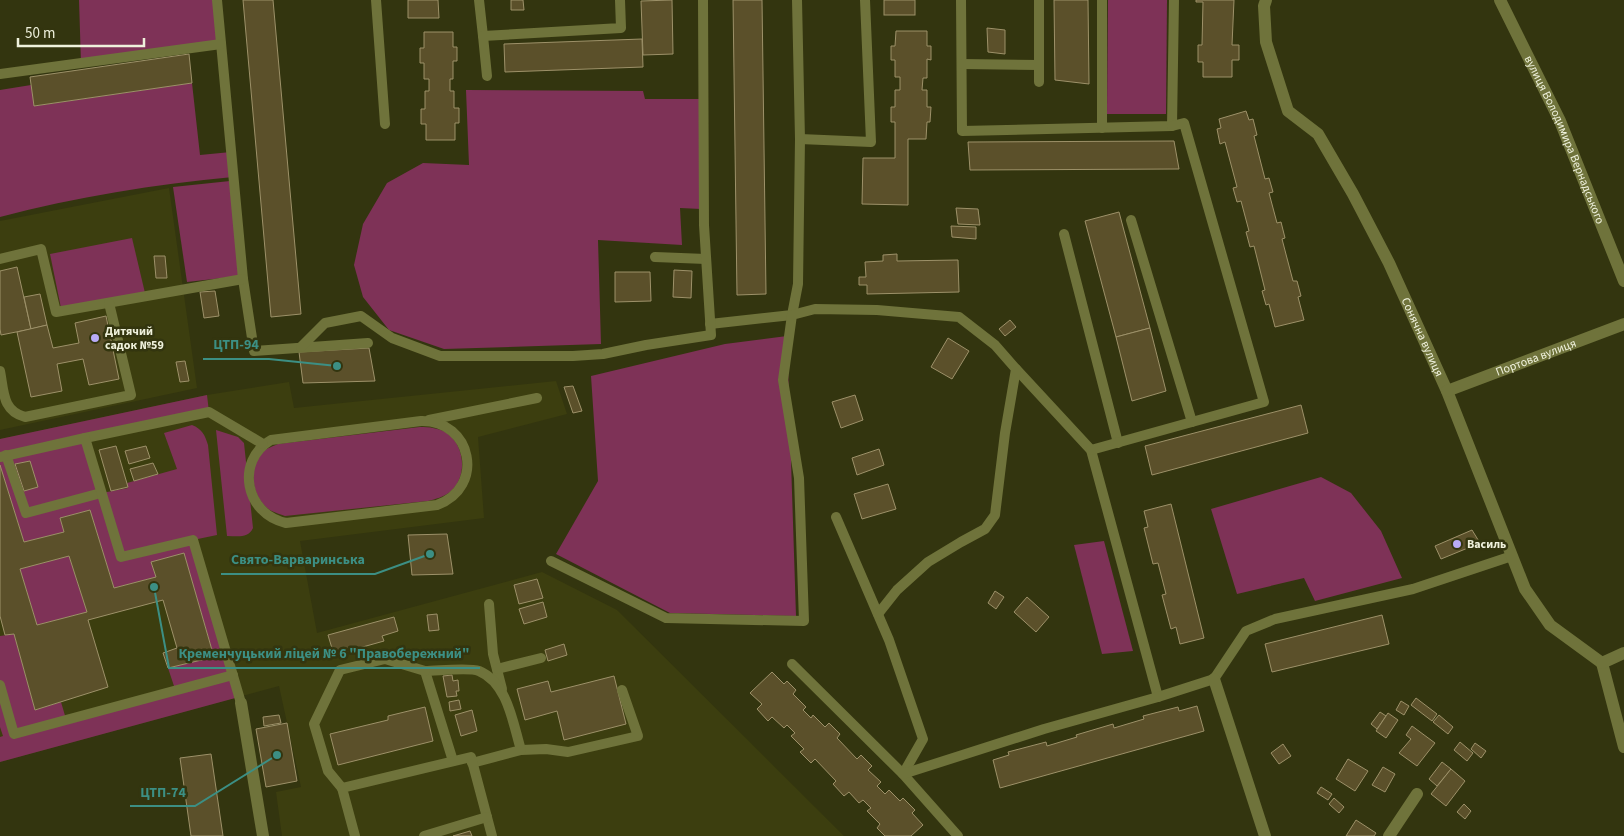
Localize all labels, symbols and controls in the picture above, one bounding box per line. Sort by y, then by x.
scale bar [18,15,144,47]
text: 50 m [25,23,55,44]
street label: вулиця Володимира Вернадського [1520,52,1609,226]
street label: Сонячна вулиця [1397,295,1448,379]
place label: Дитячий садок №59 [105,323,164,354]
callout: ЦТП-94 [203,330,269,359]
marker: Дитячий садок №59 [89,332,101,344]
street label: Портова вулиця [1493,334,1579,380]
text: ЦТП-94 [213,335,259,355]
place label: Василь [1467,536,1506,553]
marker: Василь [1451,538,1463,550]
callout: Свято-Варваринська [221,545,375,574]
text: Свято-Варваринська [231,550,365,570]
callout: Кременчуцький ліцей № 6 "Правобережний" [169,639,480,668]
text: Кременчуцький ліцей № 6 "Правобережний" [179,644,470,664]
callout: ЦТП-74 [130,777,195,806]
text: ЦТП-74 [140,783,186,803]

